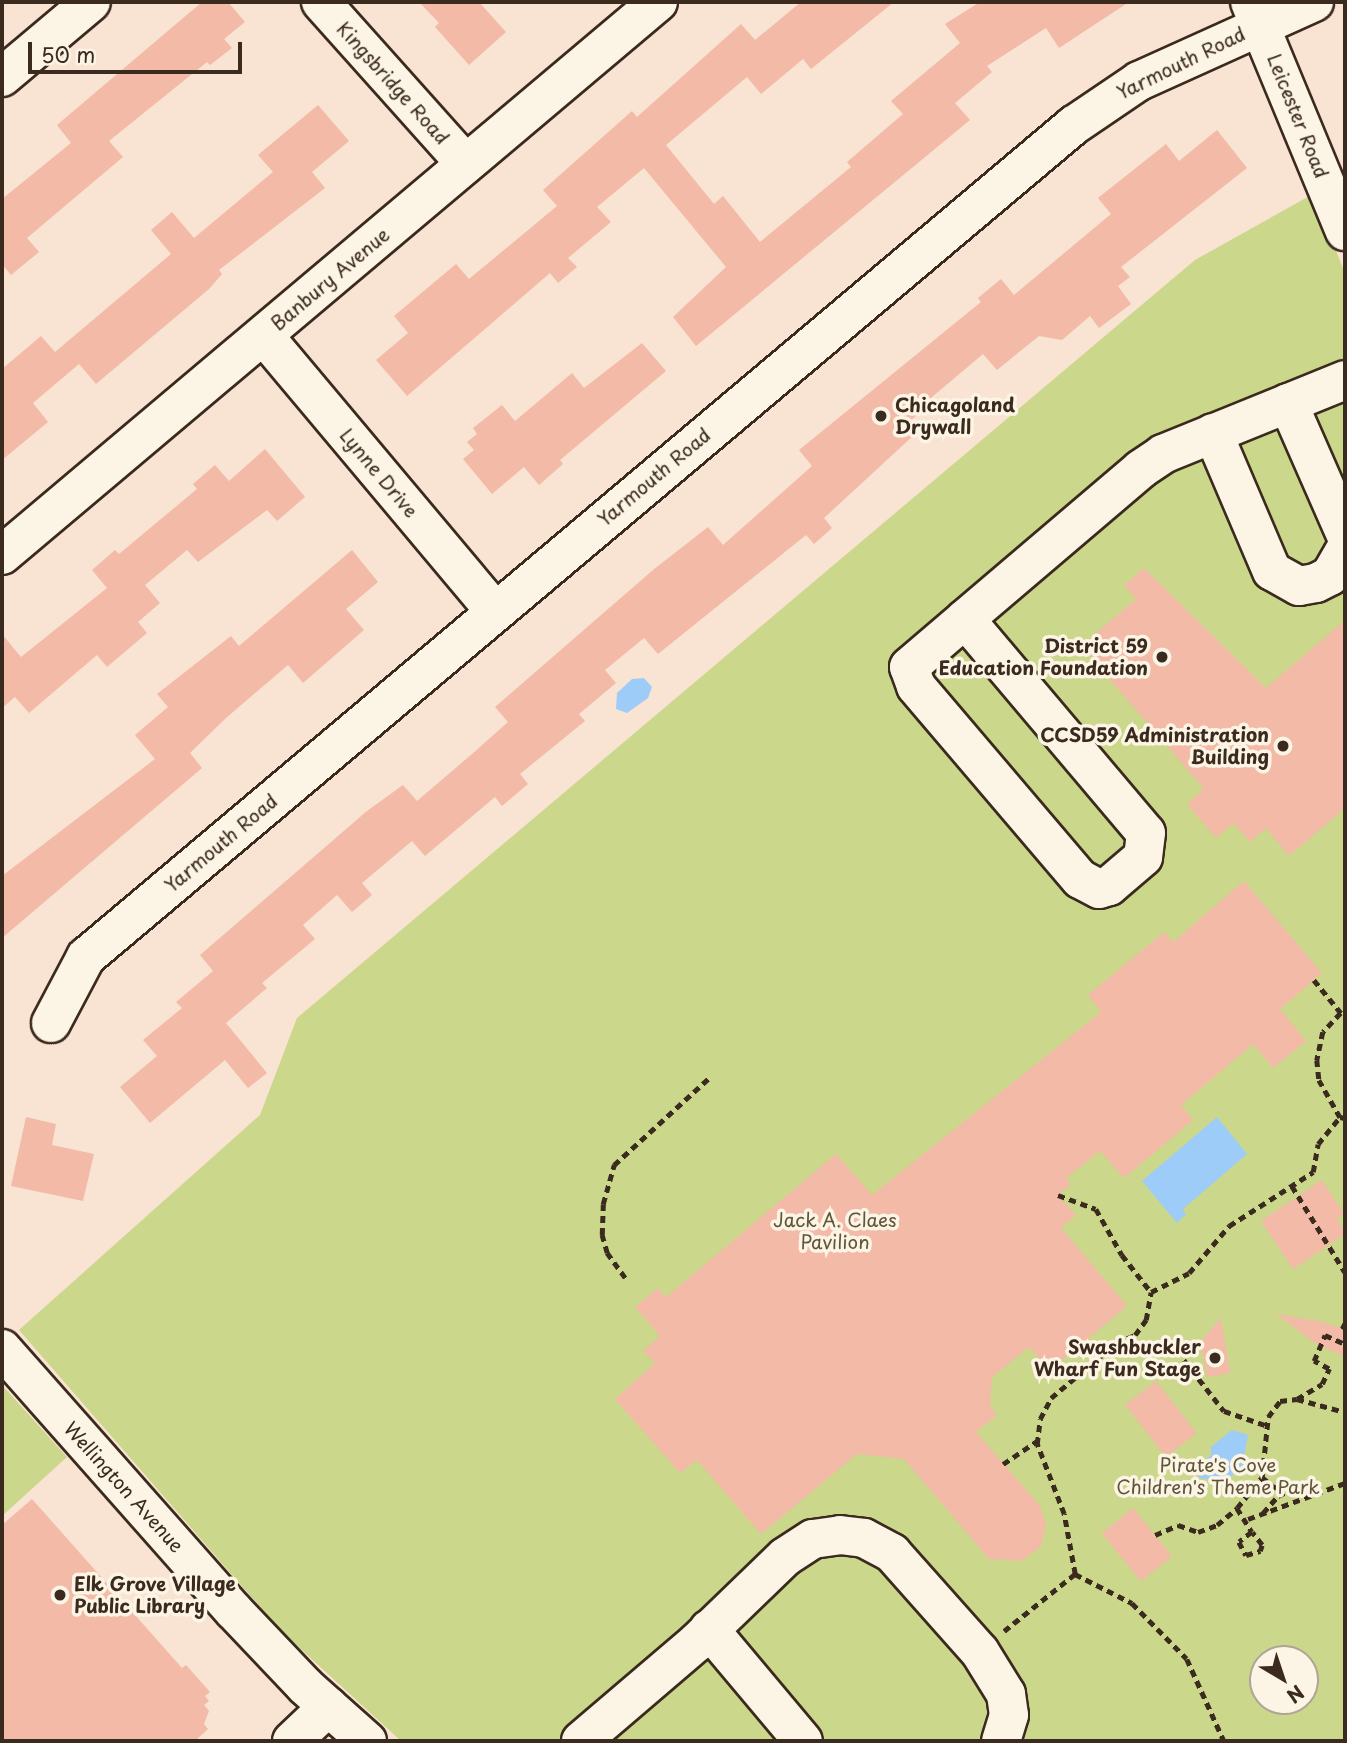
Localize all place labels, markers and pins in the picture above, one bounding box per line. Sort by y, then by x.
place label: Chicagoland Drywall [895,394,1015,438]
marker: Chicagoland Drywall [873,408,889,424]
place label: District 59 Education Foundation [939,635,1148,679]
marker: District 59 Education Foundation [1154,649,1170,665]
place label: CCSD59 Administration Building [1039,724,1269,768]
marker: CCSD59 Administration Building [1275,738,1291,754]
place label: Swashbuckler Wharf Fun Stage [1036,1336,1201,1380]
marker: Swashbuckler Wharf Fun Stage [1207,1350,1223,1366]
place label: Elk Grove Village Public Library [74,1573,237,1617]
marker: Elk Grove Village Public Library [52,1587,68,1603]

